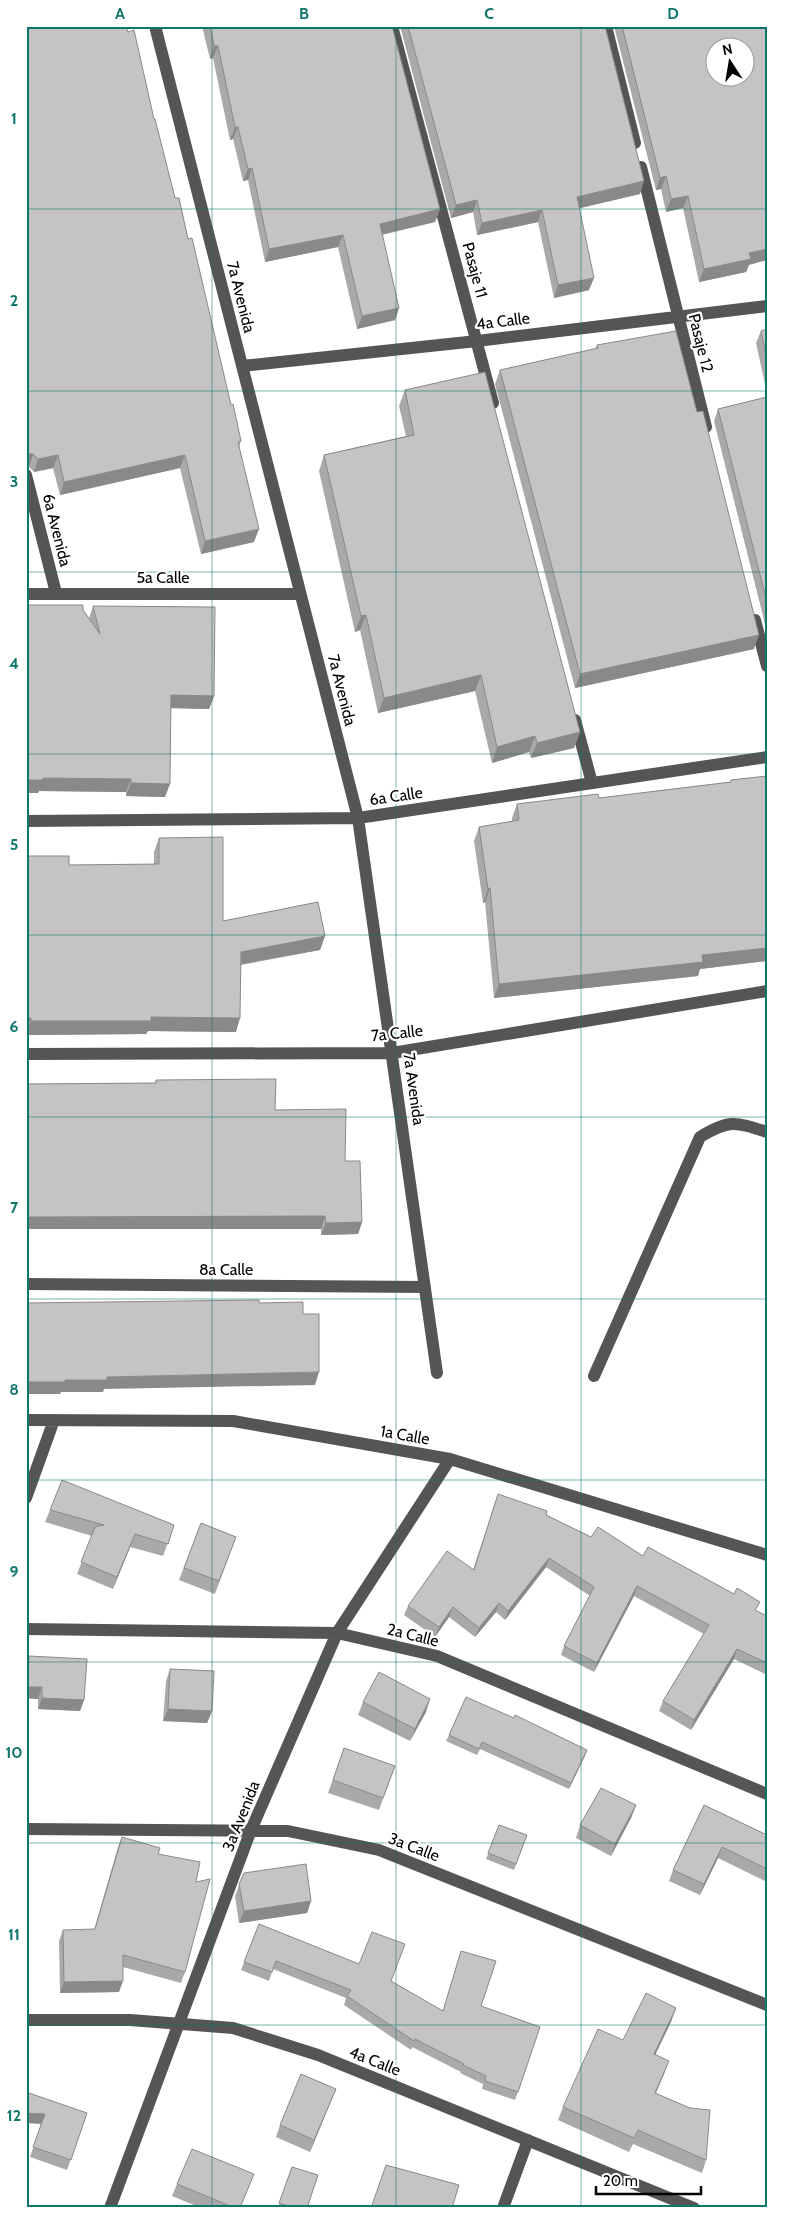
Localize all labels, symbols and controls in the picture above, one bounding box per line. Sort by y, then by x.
text: A [115,4,125,23]
text: B [299,4,309,23]
text: C [484,4,494,23]
text: D [667,4,679,23]
north arrow [706,38,756,88]
text: N [721,39,734,59]
text: 1 [11,109,17,128]
street label: Pasaje 11 [459,240,491,300]
street label: 7a Avenida [223,259,259,335]
text: 2 [10,291,18,310]
street label: 4a Calle [475,308,531,334]
street label: Pasaje 12 [685,312,717,374]
text: 3 [10,472,18,491]
street label: 6a Avenida [39,492,75,569]
street label: 5a Calle [136,568,190,587]
street label: 7a Avenida [324,652,360,728]
text: 4 [9,654,19,673]
street label: 6a Calle [368,783,424,809]
text: 5 [10,835,18,854]
text: 6 [10,1017,19,1036]
street label: 7a Calle [370,1021,424,1045]
street label: 7a Avenida [400,1052,429,1127]
text: 7 [10,1198,19,1217]
street label: 8a Calle [199,1260,253,1279]
text: 8 [9,1380,19,1399]
street label: 1a Calle [379,1421,431,1449]
text: 9 [10,1562,19,1581]
street label: 2a Calle [385,1619,441,1651]
text: 10 [5,1743,23,1762]
street label: 3a Avenida [218,1778,264,1854]
street label: 3a Calle [386,1829,442,1865]
text: 11 [8,1925,20,1944]
street label: 4a Calle [347,2042,403,2080]
text: 12 [7,2106,21,2125]
scale bar [596,2164,700,2196]
text: 20 m [603,2172,638,2190]

